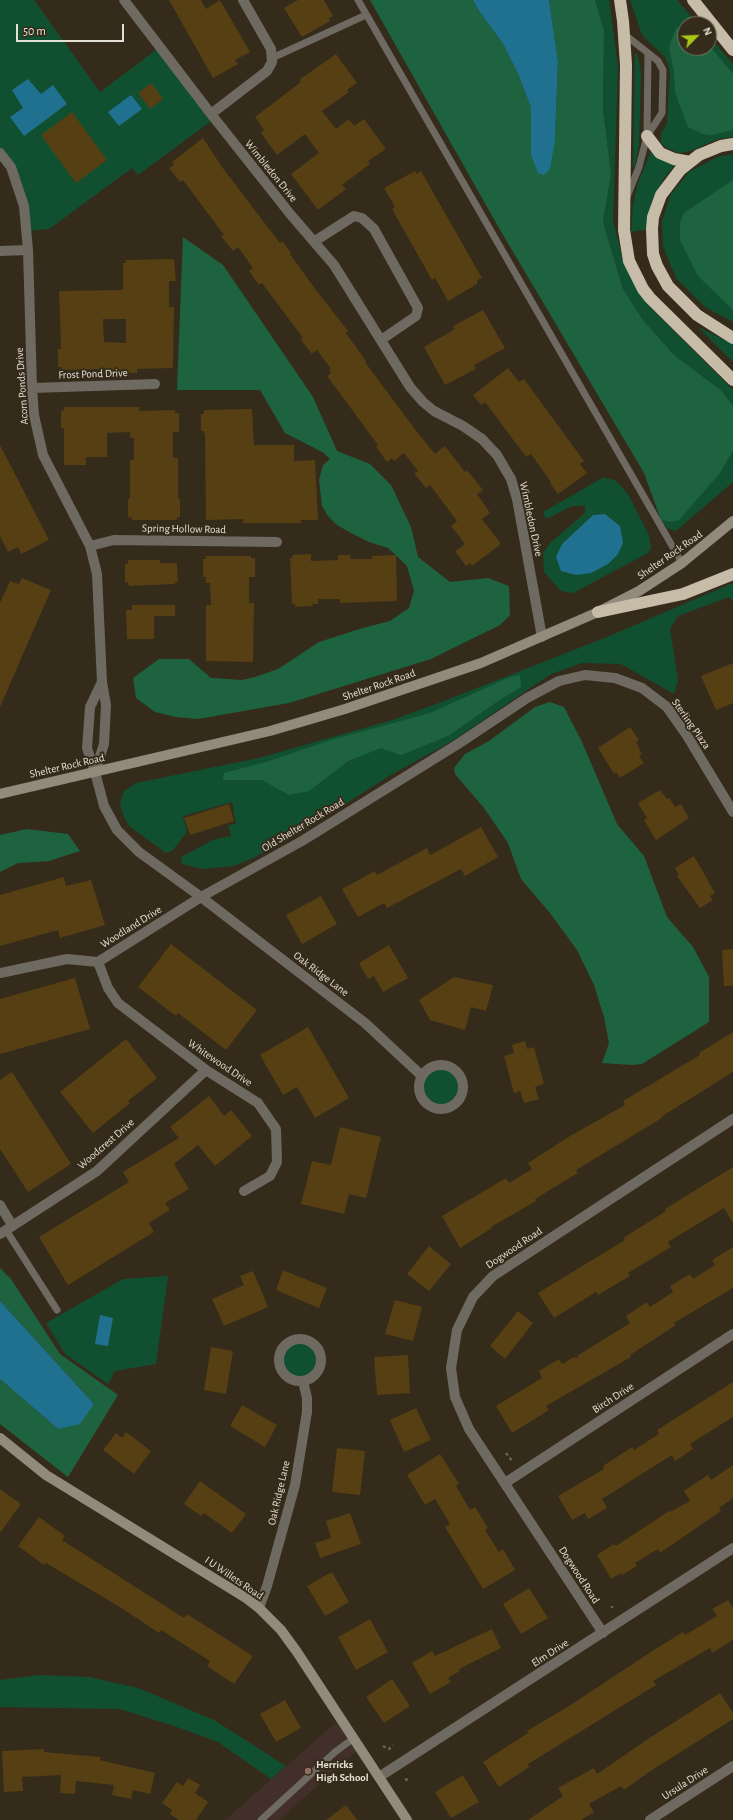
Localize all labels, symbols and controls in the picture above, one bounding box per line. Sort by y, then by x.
scale bar [18,16,126,42]
north arrow [677,16,717,56]
text: 50 m [23,25,46,37]
text: N [701,26,714,37]
street label: Wimbledon Drive [242,137,300,205]
street label: Acorn Ponds Drive [13,347,31,425]
street label: Frost Pond Drive [58,366,128,382]
street label: Wimbledon Drive [517,480,545,558]
street label: Spring Hollow Road [142,522,226,536]
street label: Shelter Rock Road [635,528,705,582]
street label: Shelter Rock Road [341,666,417,704]
street label: Sterling Plaza [669,696,713,752]
street label: Shelter Rock Road [28,751,106,781]
street label: Old Shelter Rock Road [259,795,347,855]
street label: Woodland Drive [98,903,164,951]
street label: Oak Ridge Lane [291,949,351,999]
street label: Whitewood Drive [185,1037,255,1089]
street label: Woodcrest Drive [75,1116,137,1172]
street label: Dogwood Road [483,1224,545,1272]
street label: Birch Drive [590,1380,636,1416]
street label: Oak Ridge Lane [265,1459,293,1527]
street label: Dogwood Road [556,1544,602,1606]
street label: I U Willets Road [202,1554,266,1602]
street label: Elm Drive [529,1636,571,1670]
place label: Herricks High School [316,1758,369,1784]
street label: Ursula Drive [659,1763,711,1803]
marker: Herricks High School [303,1766,313,1776]

